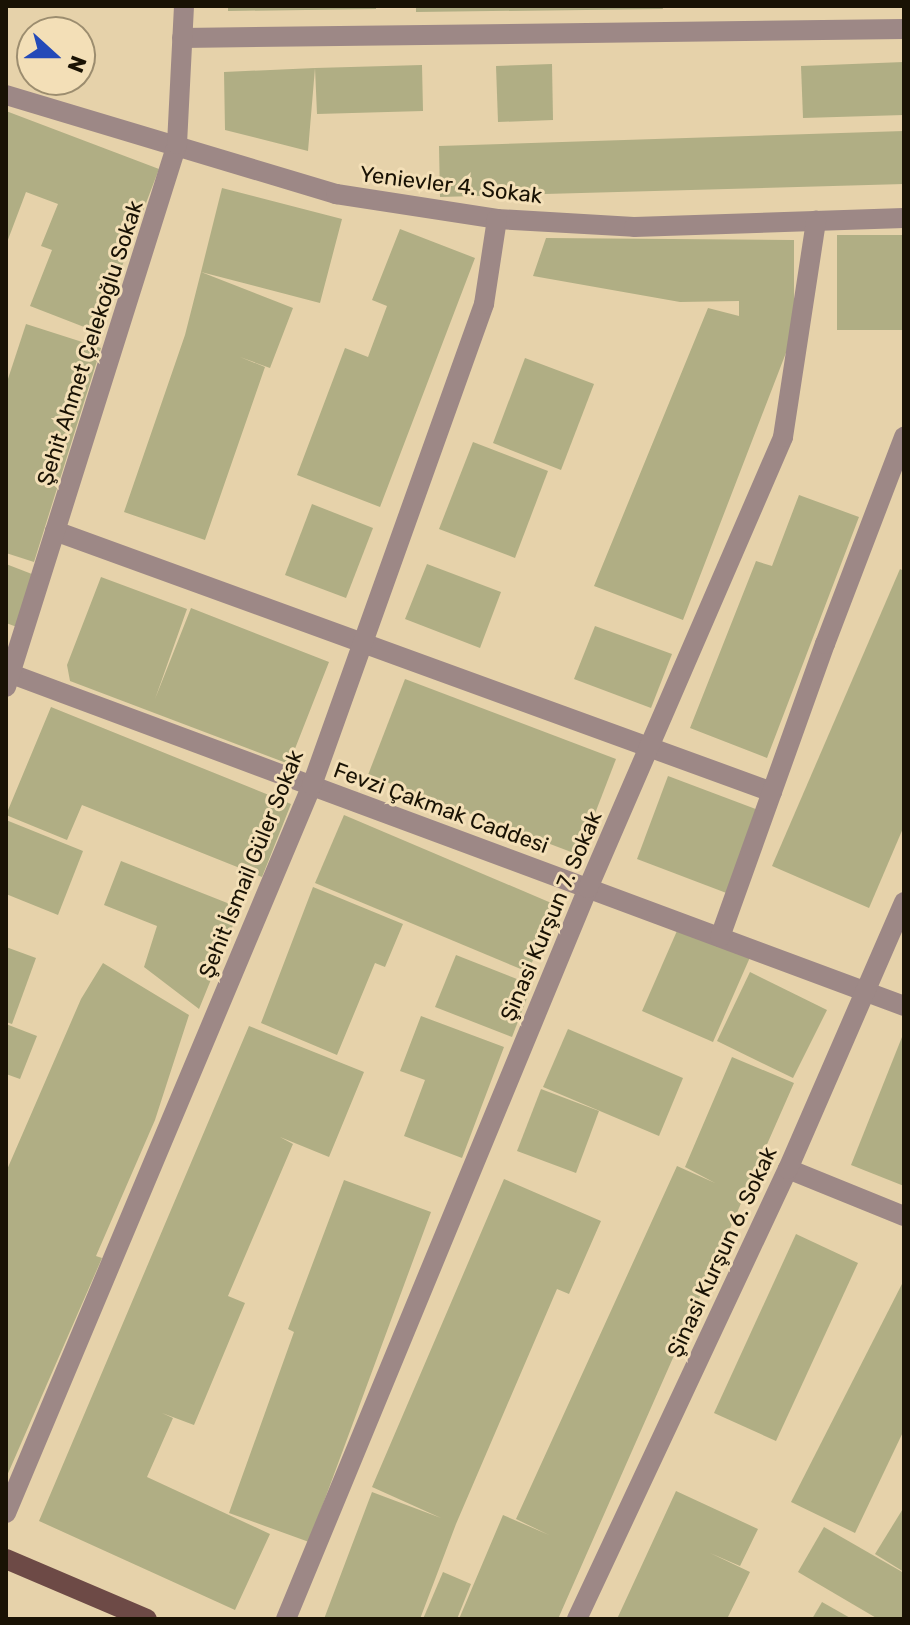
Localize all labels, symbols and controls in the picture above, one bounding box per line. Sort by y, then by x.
north arrow [16,16,96,96]
text: N [62,52,92,76]
street label: Yenievler 4. Sokak [358,161,544,209]
street label: Şehit Ahmet Çelekoğlu Sokak [31,197,149,489]
street label: Şehit İsmail Güler Sokak [193,746,309,982]
street label: Fevzi Çakmak Caddesi [330,757,552,859]
street label: Şinasi Kurşun 7. Sokak [495,807,607,1025]
street label: Şinasi Kurşun 6. Sokak [662,1143,782,1361]

